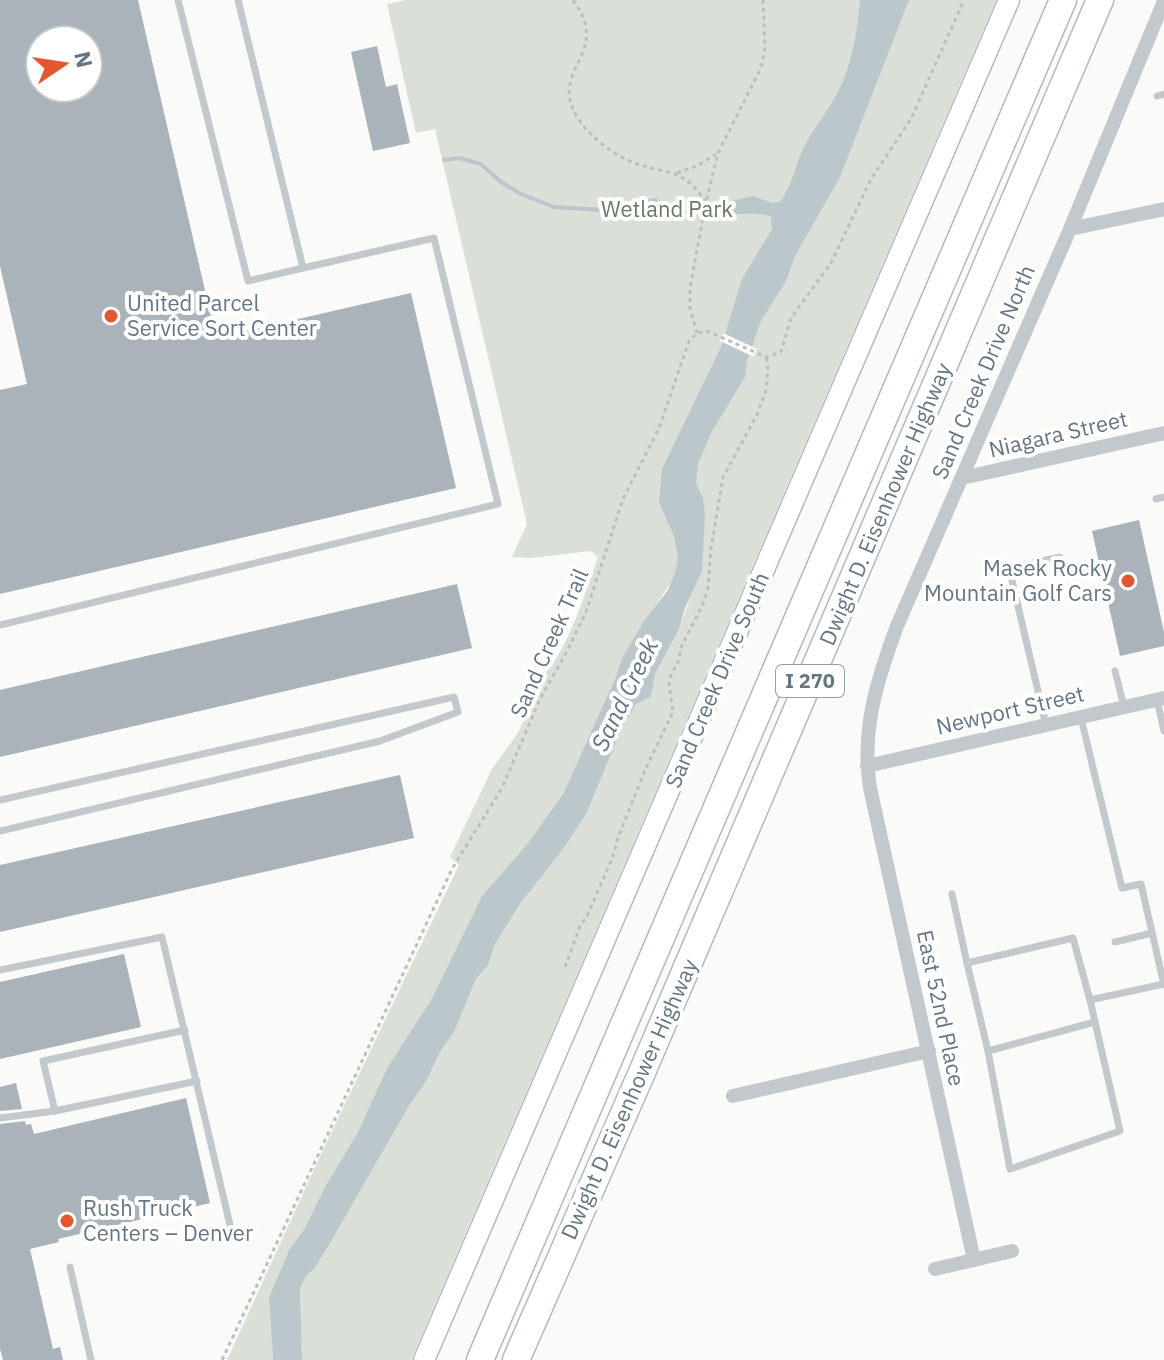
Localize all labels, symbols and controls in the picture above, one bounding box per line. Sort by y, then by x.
north arrow [24,24,104,104]
text: N [68,48,100,70]
park label: Wetland Park [601,194,733,223]
street label: Sand Creek Drive North [924,260,1041,483]
place label: United Parcel Service Sort Center [127,288,317,342]
marker: United Parcel Service Sort Center [102,307,120,325]
street label: Dwight D. Eisenhower Highway [812,358,957,650]
street label: Niagara Street [986,403,1130,464]
place label: Masek Rocky Mountain Golf Cars [924,553,1112,607]
street label: Sand Creek Trail [503,564,594,722]
street label: Sand Creek Drive South [658,568,775,792]
marker: Masek Rocky Mountain Golf Cars [1119,572,1137,590]
water label: Sand Creek [583,633,665,756]
road number: I 270 [776,665,844,697]
street label: Newport Street [933,678,1087,741]
street label: East 52nd Place [911,927,972,1089]
street label: Dwight D. Eisenhower Highway [553,954,704,1244]
place label: Rush Truck Centers – Denver [83,1193,253,1247]
marker: Rush Truck Centers – Denver [58,1212,76,1230]

